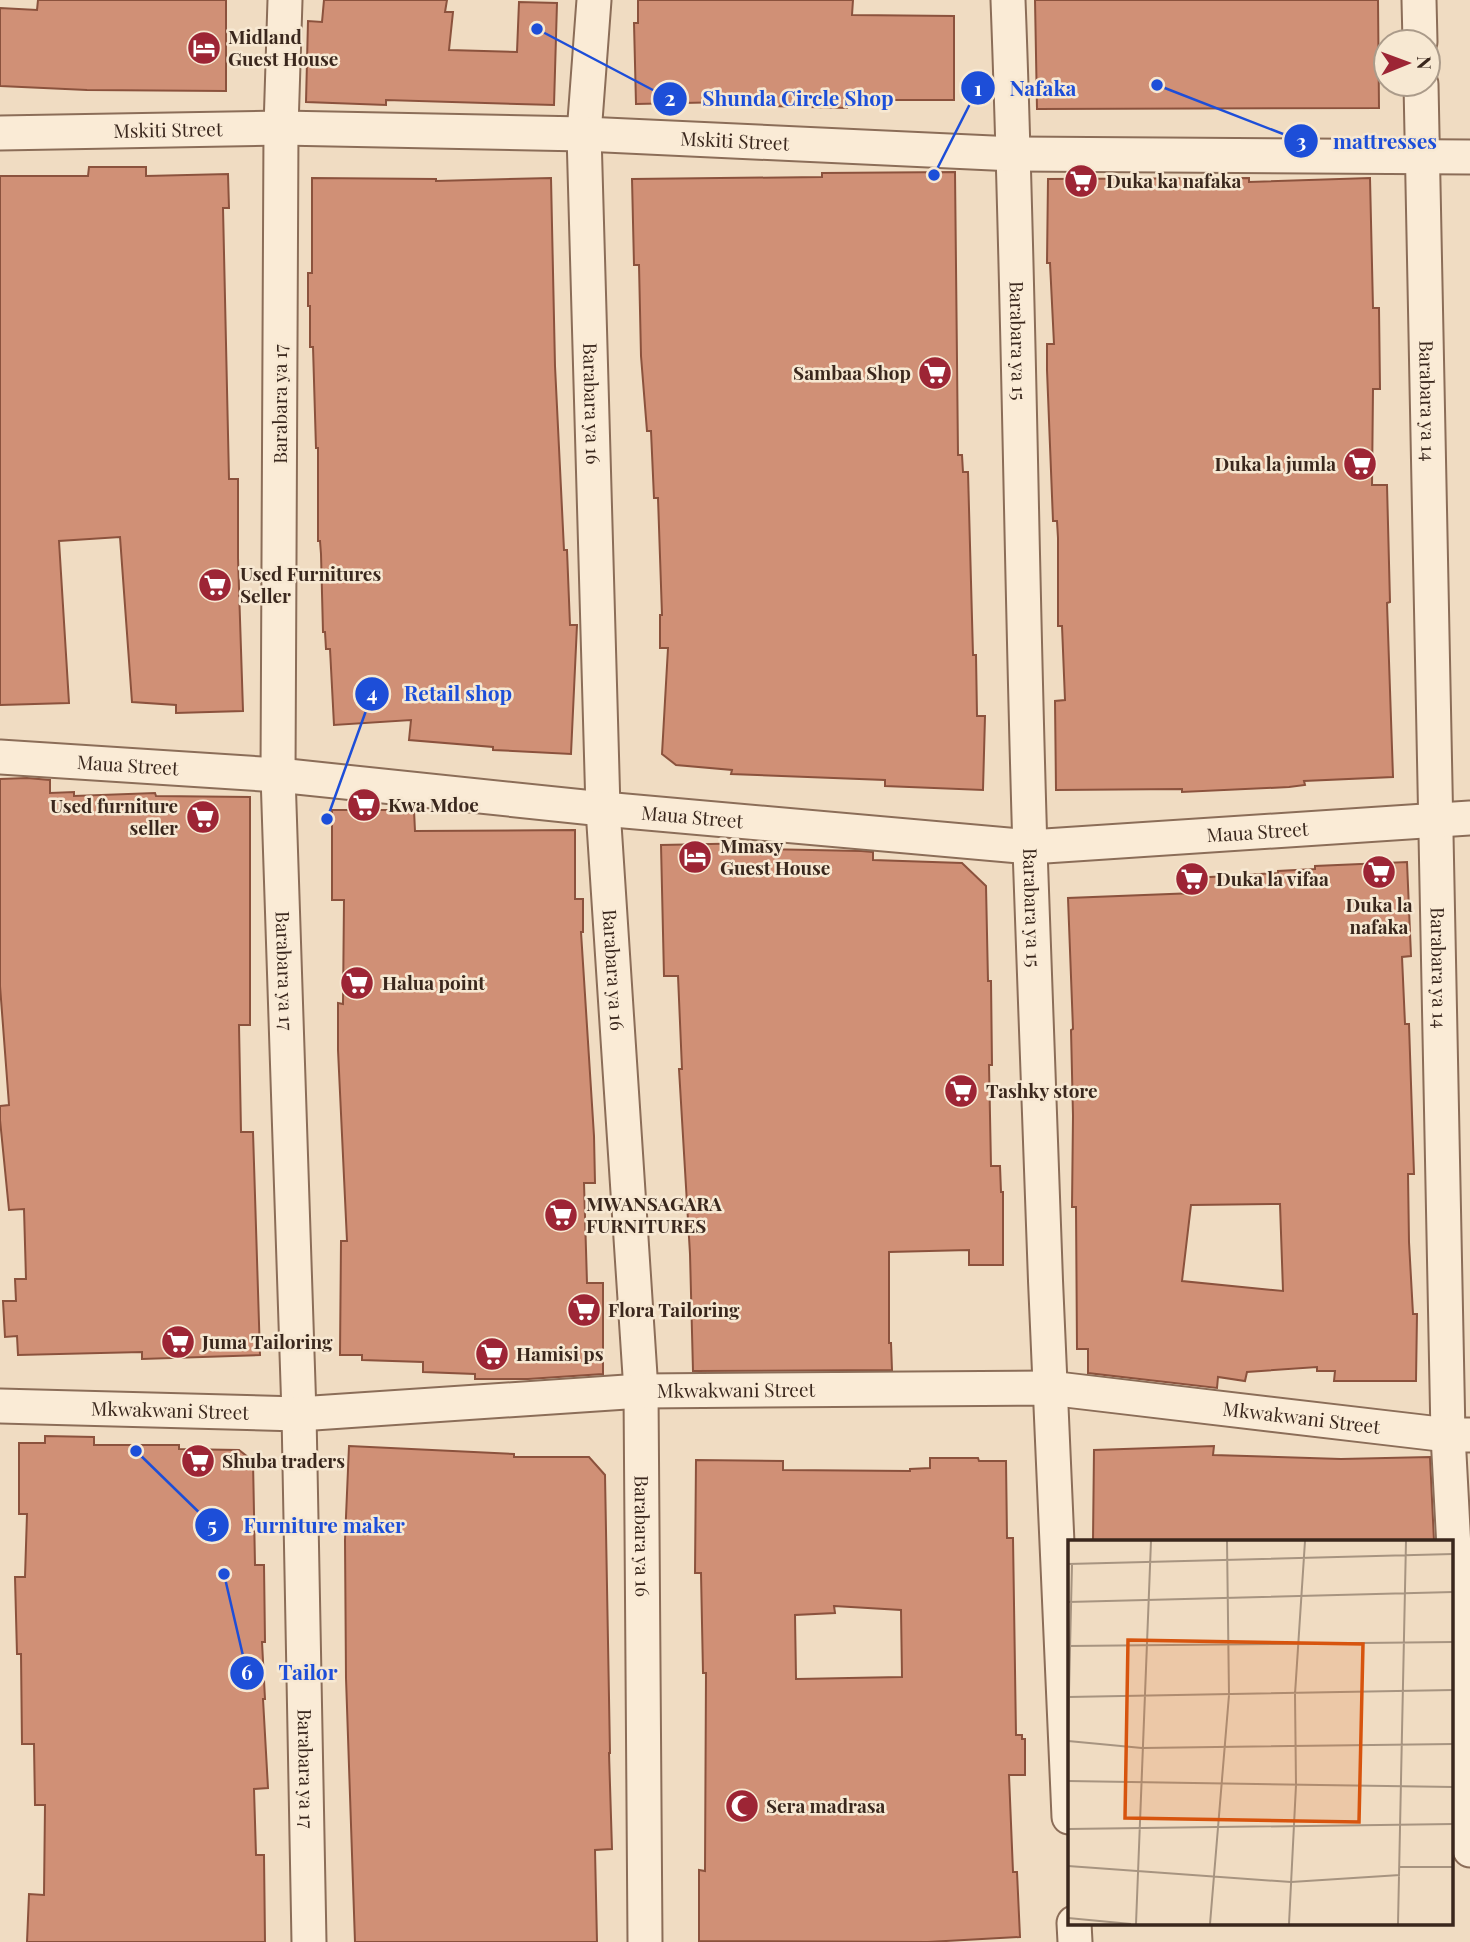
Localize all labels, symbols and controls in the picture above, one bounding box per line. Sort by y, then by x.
place label: Midland Guest House [228,23,338,71]
north arrow [1372,28,1442,98]
hotel icon: Midland Guest House [185,29,223,67]
text: N [1412,56,1438,70]
callout: Nafaka [960,67,1090,109]
text: 1 [974,73,982,101]
text: Nafaka [1010,73,1077,101]
callout: Shunda Circle Shop [653,78,907,120]
text: 2 [665,83,676,111]
text: Shunda Circle Shop [702,83,894,111]
street label: Mskiti Street [113,115,223,143]
callout: mattresses [1284,120,1450,162]
street label: Mskiti Street [680,124,790,156]
text: 3 [1296,126,1306,154]
text: mattresses [1333,126,1437,154]
supermarket icon: Duka ka nafaka [1062,162,1100,200]
place label: Duka ka nafaka [1106,167,1242,193]
street label: Barabara ya 15 [1005,281,1033,401]
street label: Barabara ya 14 [1414,340,1443,462]
street label: Barabara ya 16 [578,342,607,465]
street label: Barabara ya 17 [266,344,292,464]
supermarket icon: Sambaa Shop [916,354,954,392]
place label: Sambaa Shop [793,359,911,385]
supermarket icon: Duka la jumla [1341,445,1379,483]
place label: Duka la jumla [1215,450,1336,476]
place label: Used Furnitures Seller [240,560,381,608]
supermarket icon: Used Furnitures Seller [196,566,234,604]
callout: Retail shop [354,673,526,715]
text: 4 [366,678,378,706]
text: Retail shop [404,678,512,706]
street label: Maua Street [76,748,180,781]
supermarket icon: Kwa Mdoe [345,786,383,824]
place label: Kwa Mdoe [388,791,479,817]
place label: Used furniture seller [50,792,178,840]
supermarket icon: Used furniture seller [184,798,222,836]
street label: Maua Street [640,798,745,833]
street label: Maua Street [1206,815,1309,847]
place label: Mmasy Guest House [720,832,830,880]
hotel icon: Mmasy Guest House [676,838,714,876]
street label: Barabara ya 15 [1018,848,1048,968]
supermarket icon: Duka la nafaka [1360,853,1398,891]
supermarket icon: Duka la vifaa [1173,860,1211,898]
place label: Duka la vifaa [1216,865,1329,891]
place label: Duka la nafaka [1346,891,1413,939]
street label: Barabara ya 14 [1425,907,1454,1029]
street label: Barabara ya 16 [598,908,631,1032]
street label: Barabara ya 17 [270,911,300,1031]
supermarket icon: Halua point [338,964,376,1002]
place label: Halua point [382,969,485,995]
supermarket icon: Tashky store [942,1072,980,1110]
place label: Tashky store [986,1077,1098,1103]
place label: MWANSAGARA FURNITURES [586,1190,722,1238]
supermarket icon: MWANSAGARA FURNITURES [542,1196,580,1234]
supermarket icon: Flora Tailoring [565,1291,603,1329]
place label: Flora Tailoring [608,1296,740,1322]
supermarket icon: Juma Tailoring [159,1323,197,1361]
place label: Juma Tailoring [201,1328,333,1354]
supermarket icon: Hamisi ps [473,1335,511,1373]
place label: Hamisi ps [516,1340,604,1366]
street label: Mkwakwani Street [657,1376,816,1403]
street label: Mkwakwani Street [91,1394,250,1425]
street label: Mkwakwani Street [1221,1395,1382,1439]
supermarket icon: Shuba traders [179,1442,217,1480]
place label: Shuba traders [222,1447,345,1473]
street label: Barabara ya 16 [630,1475,656,1597]
callout: Furniture maker [195,1504,419,1546]
text: 5 [207,1510,217,1538]
text: Furniture maker [243,1510,405,1538]
inset map [1068,1540,1452,1924]
callout: Tailor [230,1652,352,1694]
text: 6 [241,1657,253,1685]
text: Tailor [279,1657,338,1685]
street label: Barabara ya 17 [293,1708,321,1829]
mosque icon: Sera madrasa [723,1787,761,1825]
place label: Sera madrasa [766,1792,886,1818]

